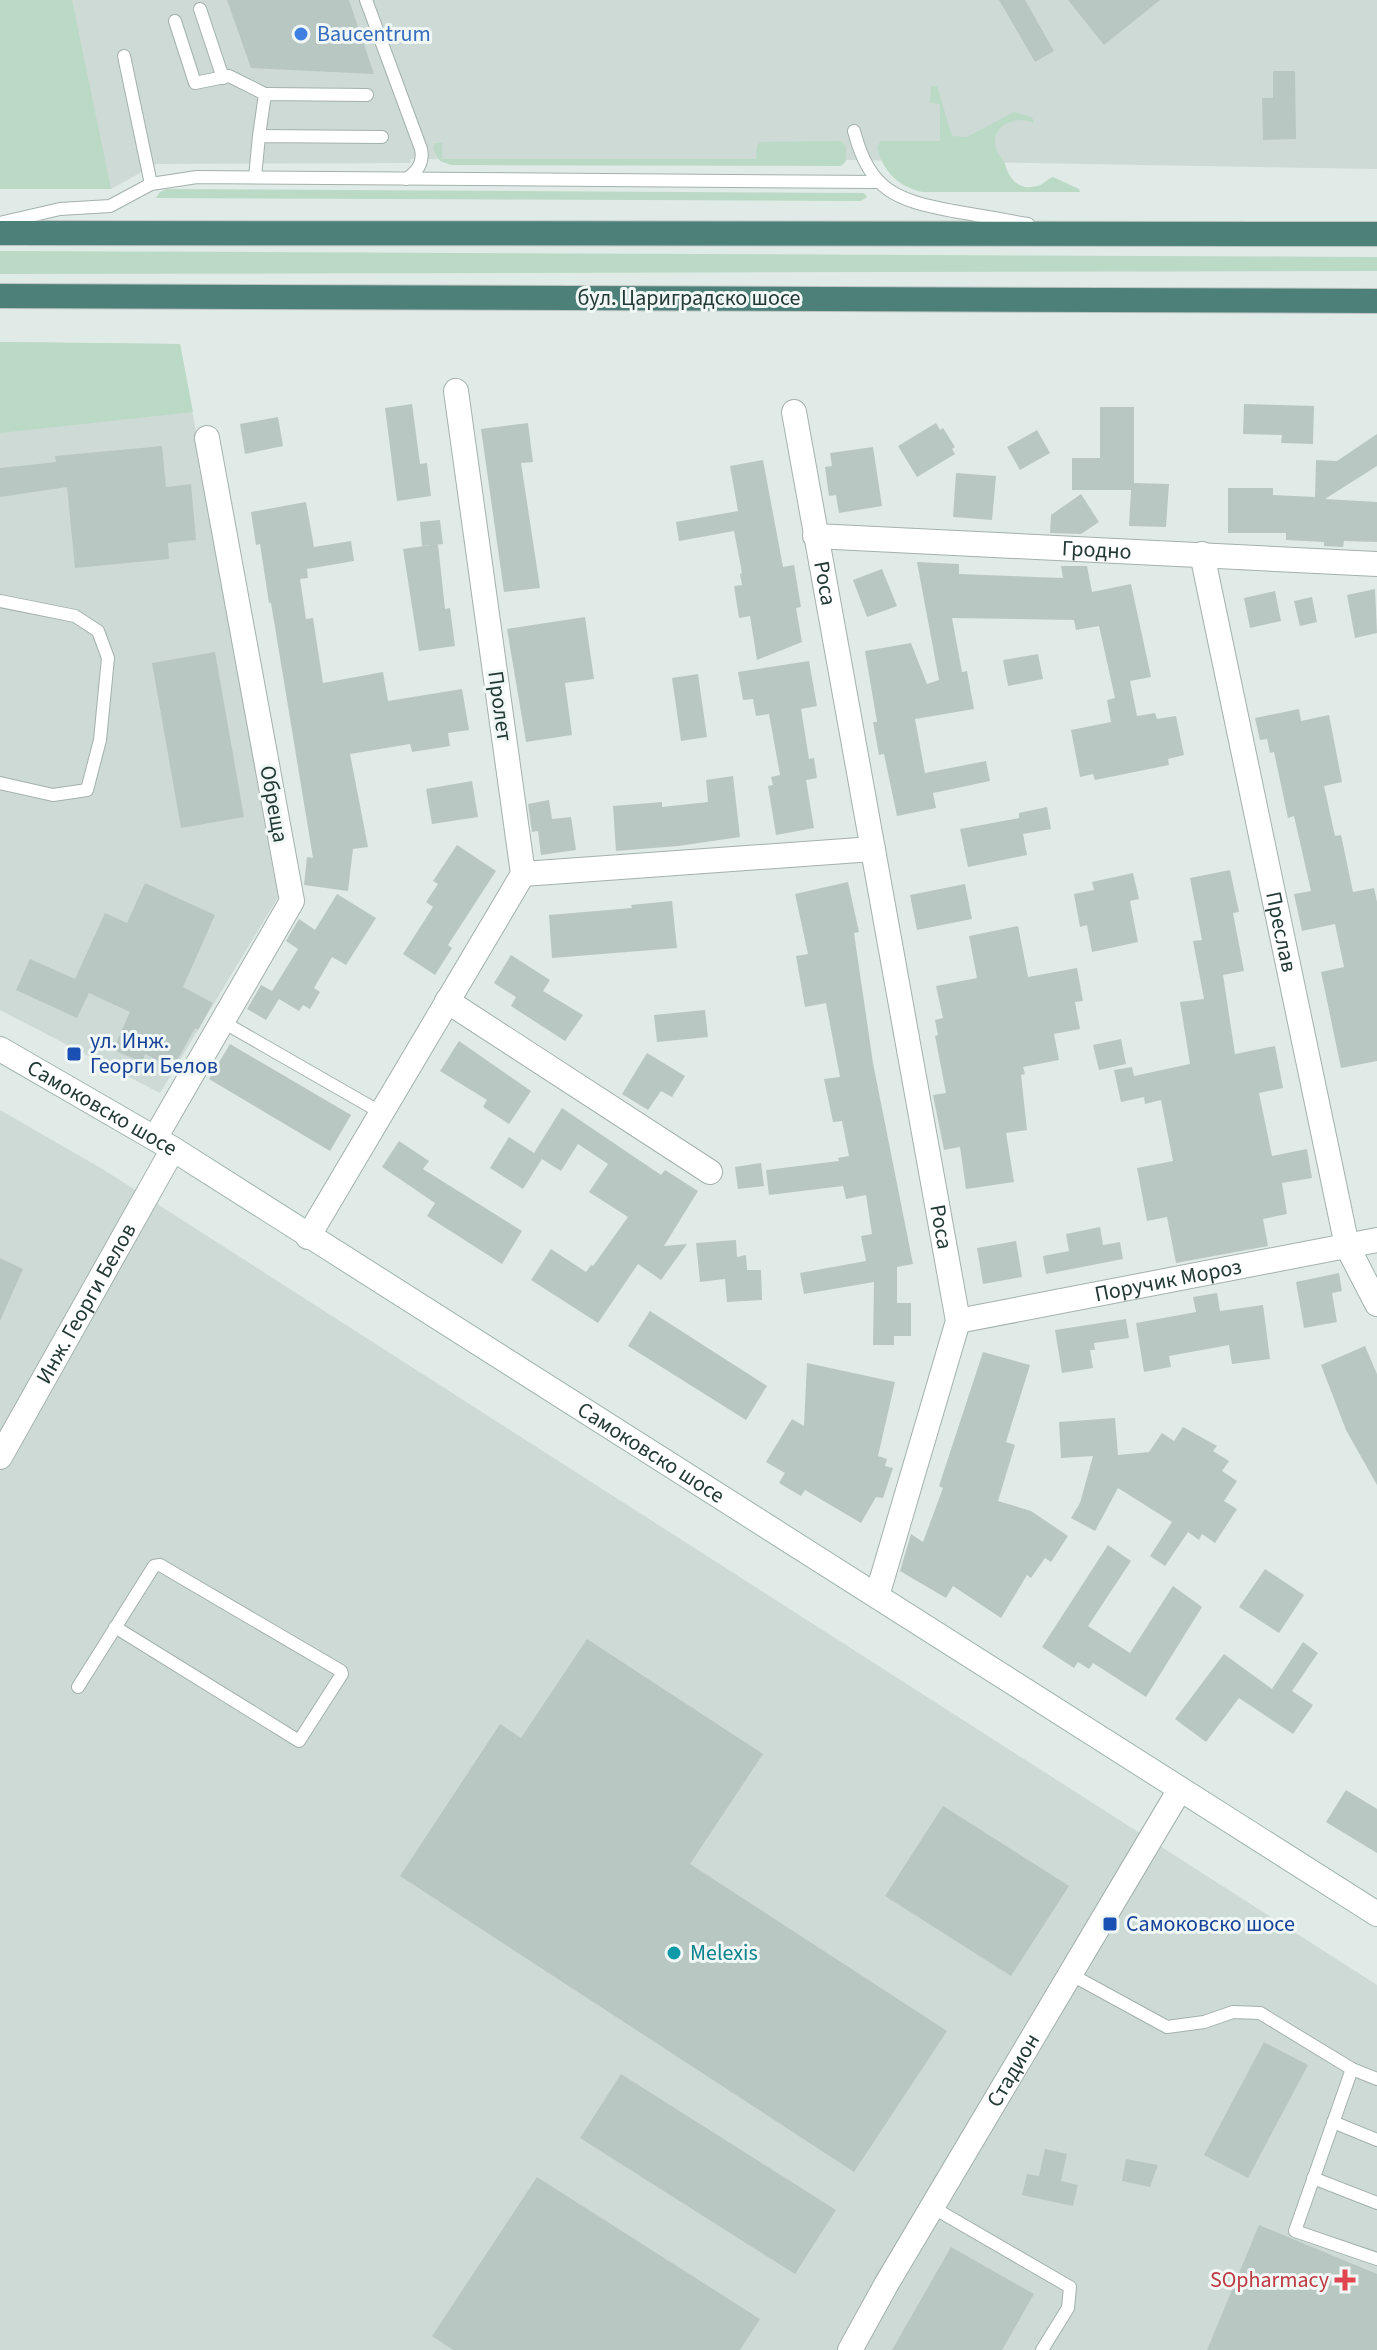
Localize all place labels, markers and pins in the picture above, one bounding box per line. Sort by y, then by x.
place label: Baucentrum [317,18,431,50]
marker: Baucentrum [292,25,310,43]
place label: ул. Инж. Георги Белов [90,1025,218,1082]
marker: ул. Инж. Георги Белов [65,1045,83,1063]
place label: Самоковско шосе [1126,1908,1295,1940]
marker: Самоковско шосе [1101,1915,1119,1933]
place label: Мelexis [690,1937,758,1969]
marker: Мelexis [665,1944,683,1962]
place label: SOpharmacy [1210,2264,1330,2296]
marker: SOpharmacy [1336,2271,1354,2289]

